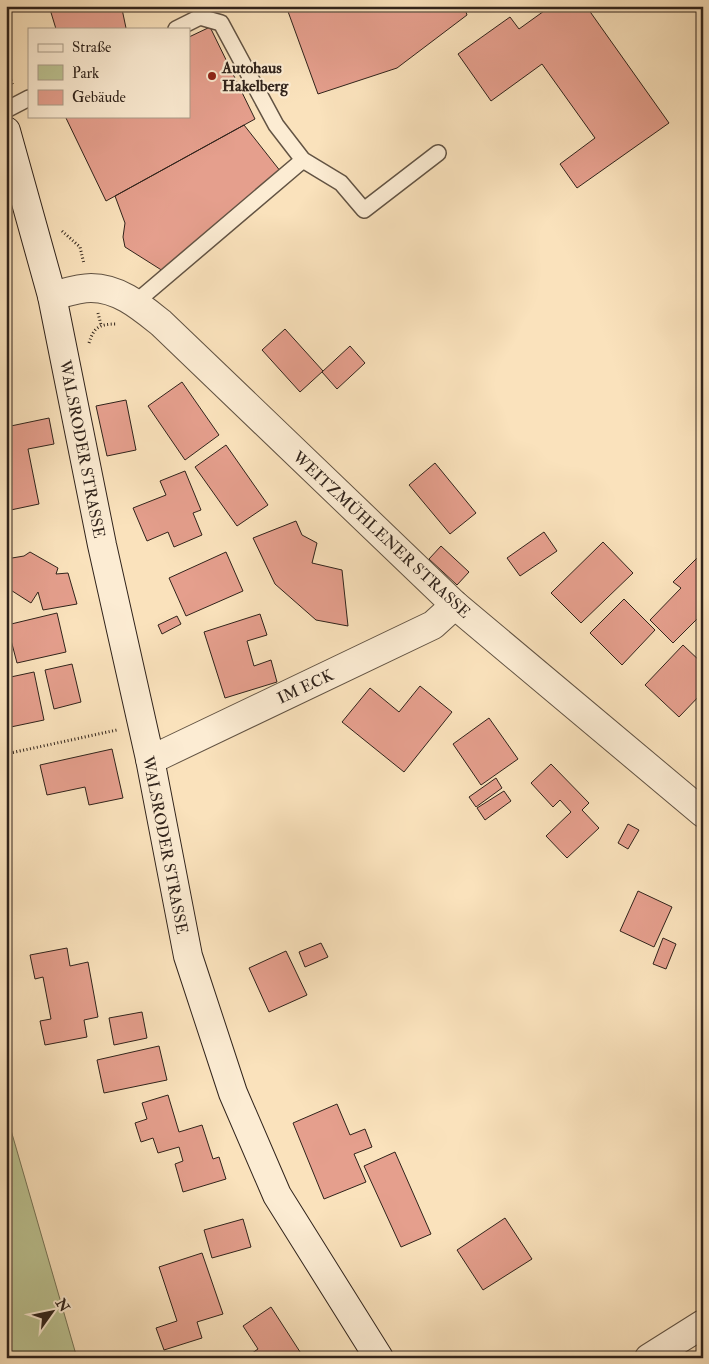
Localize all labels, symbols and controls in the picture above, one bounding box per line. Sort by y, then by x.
legend [28,28,190,118]
text: Straße [72,38,111,57]
place label: Autohaus Hakelberg [221,58,289,97]
text: Park [72,64,99,83]
marker: Autohaus Hakelberg [206,70,218,82]
text: Gebäude [72,88,126,107]
street label: WALSRODER STRASSE [55,357,109,540]
street label: WEITZMÜHLENER STRASSE [288,446,474,622]
street label: IM ECK [274,665,337,709]
street label: WALSRODER STRASSE [138,753,192,936]
north arrow [28,1286,78,1336]
text: N [51,1294,73,1315]

